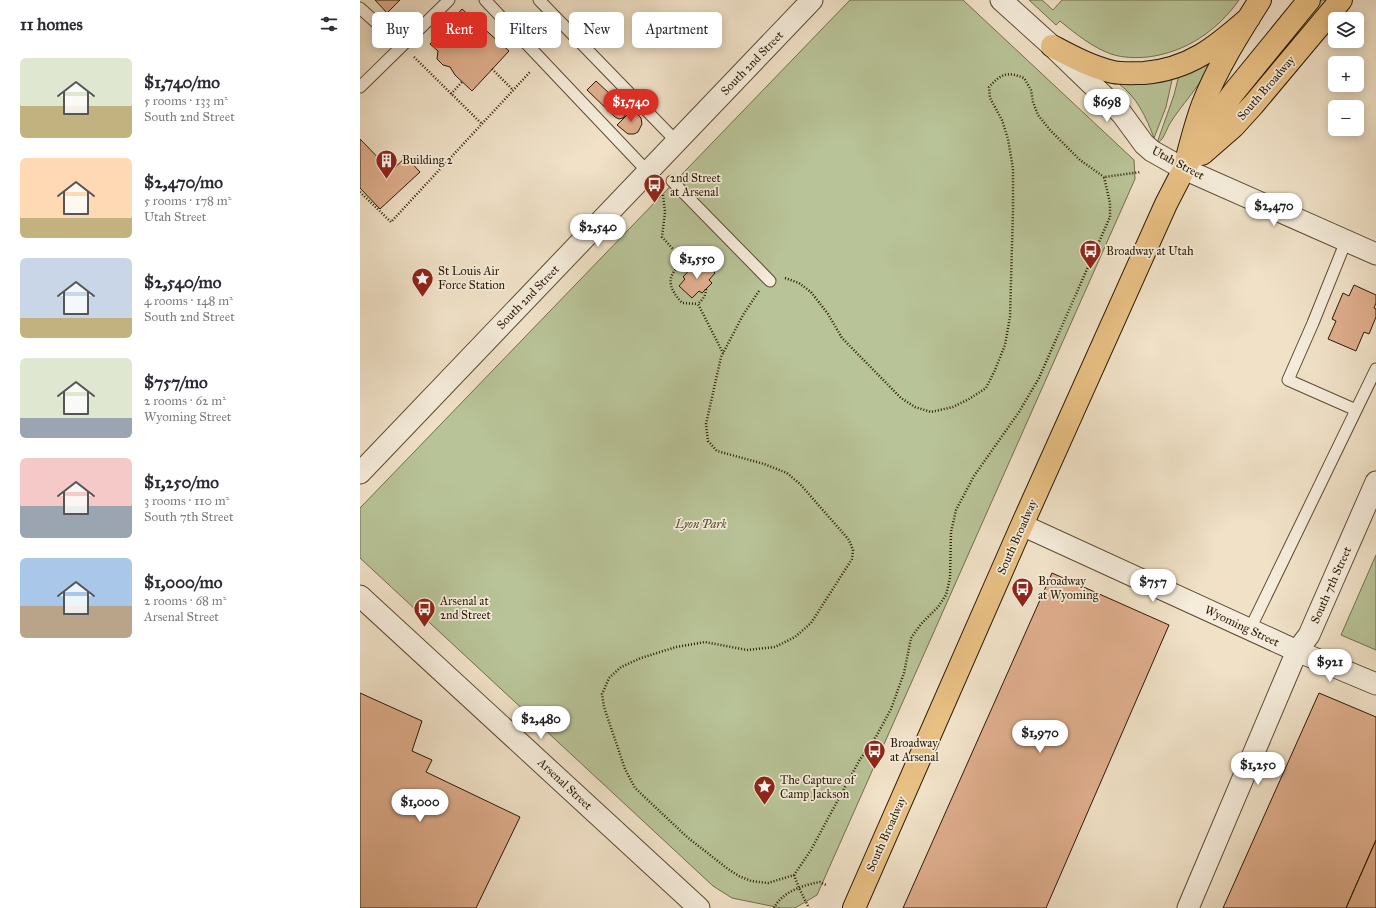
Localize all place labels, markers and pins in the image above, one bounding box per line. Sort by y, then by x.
pin: $1,740 [598,89,664,123]
pin: $698 [1083,89,1131,123]
building icon: Building 2 [373,147,399,180]
place label: Building 2 [402,153,453,168]
place label: 2nd Street at Arsenal [670,171,722,199]
bus stop icon: 2nd Street at Arsenal [641,172,667,205]
pin: $2,470 [1241,193,1307,227]
pin: $2,540 [565,214,631,248]
bus stop icon: Broadway at Utah [1078,238,1104,271]
place label: Broadway at Utah [1106,244,1194,258]
pin: $1,550 [664,246,730,280]
place label: St Louis Air Force Station [438,264,506,292]
place icon: St Louis Air Force Station [410,265,436,298]
pin: $757 [1129,569,1177,603]
place label: Broadway at Wyoming [1038,574,1099,603]
bus stop icon: Broadway at Wyoming [1009,575,1035,608]
place label: Arsenal at 2nd Street [439,594,492,622]
bus stop icon: Arsenal at 2nd Street [412,595,438,628]
pin: $921 [1306,649,1354,683]
pin: $2,480 [508,706,574,740]
pin: $1,970 [1007,720,1073,754]
place label: Broadway at Arsenal [890,736,939,764]
bus stop icon: Broadway at Arsenal [862,737,888,770]
pin: $1,250 [1225,752,1291,786]
place label: The Capture of Camp Jackson [780,773,856,802]
place icon: The Capture of Camp Jackson [752,774,778,807]
pin: $1,000 [387,789,453,823]

